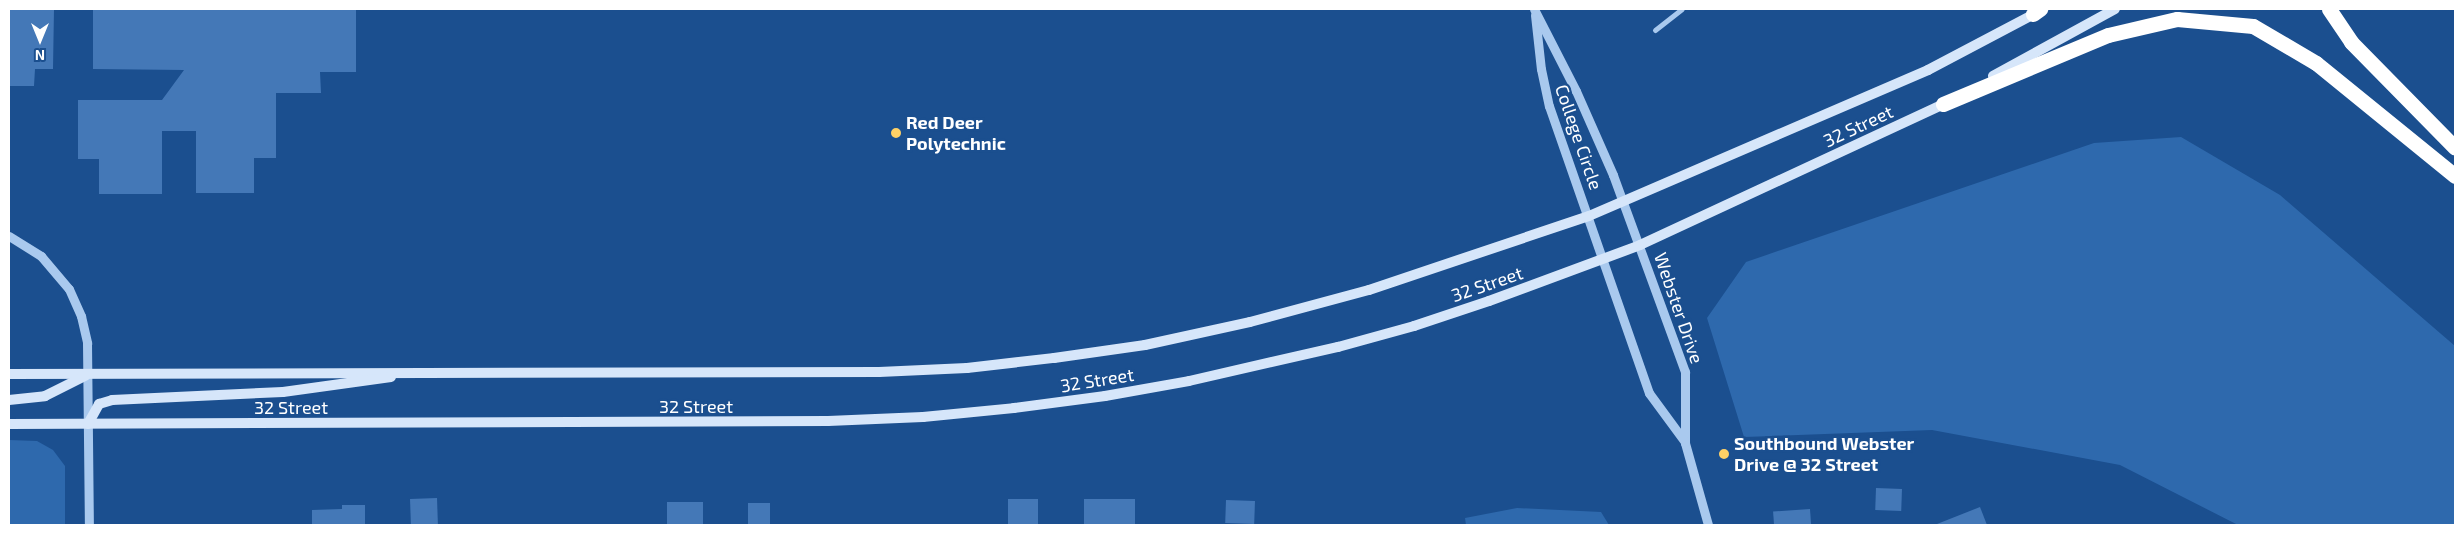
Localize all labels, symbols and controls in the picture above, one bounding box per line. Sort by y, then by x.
north arrow [15,15,65,65]
text: N [35,47,45,64]
street label: College Circle [1551,81,1607,193]
street label: 32 Street [1820,101,1896,151]
place label: Red Deer Polytechnic [906,112,1006,154]
marker: Red Deer Polytechnic [890,127,902,139]
street label: Webster Drive [1650,250,1708,366]
street label: 32 Street [1448,262,1526,306]
street label: 32 Street [1059,364,1135,396]
street label: 32 Street [659,395,733,417]
street label: 32 Street [254,396,328,418]
place label: Southbound Webster Drive @ 32 Street [1734,433,1914,476]
marker: Southbound Webster Drive @ 32 Street [1718,448,1730,460]

